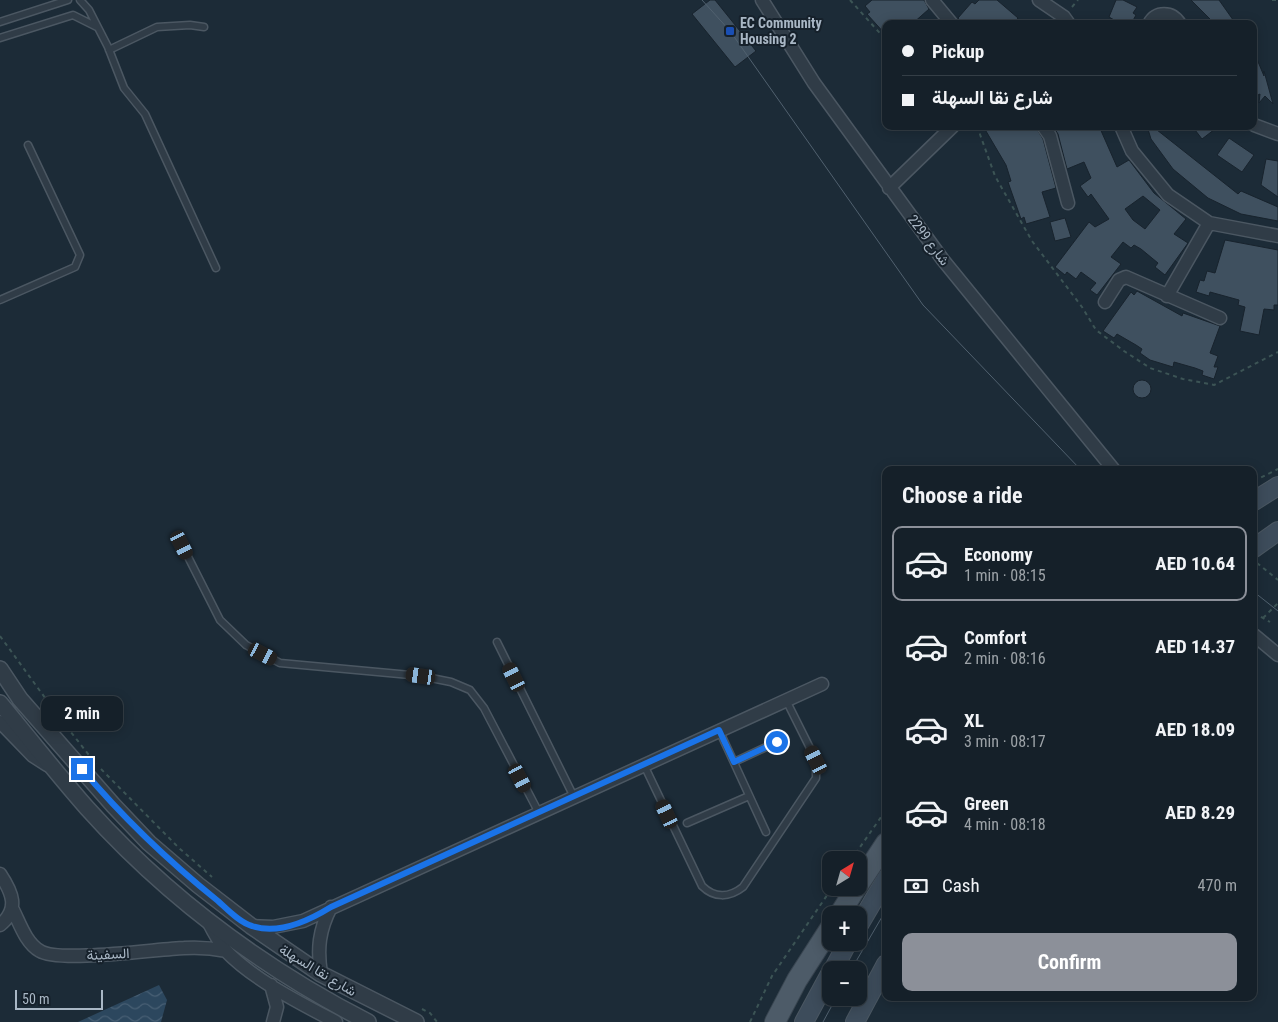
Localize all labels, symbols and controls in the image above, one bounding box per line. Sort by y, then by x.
place label: EC Community Housing 2 [740,15,822,47]
marker: EC Community Housing 2 [724,25,736,37]
text: Pickup [932,40,984,63]
text: شارع نقا السهلة [932,86,1053,109]
street label: شارع 2299 [902,212,953,270]
text: Choose a ride [902,483,1023,508]
car [168,528,195,562]
icon: car [904,541,949,586]
text: Economy [964,543,1033,566]
text: AED 10.64 [1155,552,1235,575]
text: 1 min · 08:15 [964,566,1046,585]
icon: car [904,624,949,669]
text: Comfort [964,626,1027,649]
text: AED 14.37 [1155,635,1235,658]
car [246,641,279,667]
text: 2 min · 08:16 [964,649,1046,668]
car [500,660,527,694]
car [405,666,436,686]
callout: 2 min [41,696,123,732]
text: 2 min [64,704,100,723]
icon: car [904,707,949,752]
text: XL [964,709,984,732]
text: AED 18.09 [1155,718,1235,741]
route start [766,731,788,753]
text: 3 min · 08:17 [964,732,1046,751]
car [802,743,829,777]
route end [71,758,93,780]
car [506,761,533,795]
icon: car [904,790,949,835]
text: Green [964,792,1009,815]
car [653,797,680,831]
text: AED 8.29 [1165,801,1235,824]
text: 4 min · 08:18 [964,815,1046,834]
north arrow [822,851,868,896]
map controls [822,851,867,1006]
icon: cash [902,872,930,900]
text: Cash [942,874,980,897]
text: 470 m [1198,876,1237,895]
button: + [822,906,867,951]
button: Confirm [902,933,1237,991]
street label: شارع نقا السهلة [275,941,359,1002]
street label: السفينة [86,945,130,963]
button: − [822,961,867,1006]
scale bar [15,987,102,1010]
text: 50 m [22,991,50,1007]

